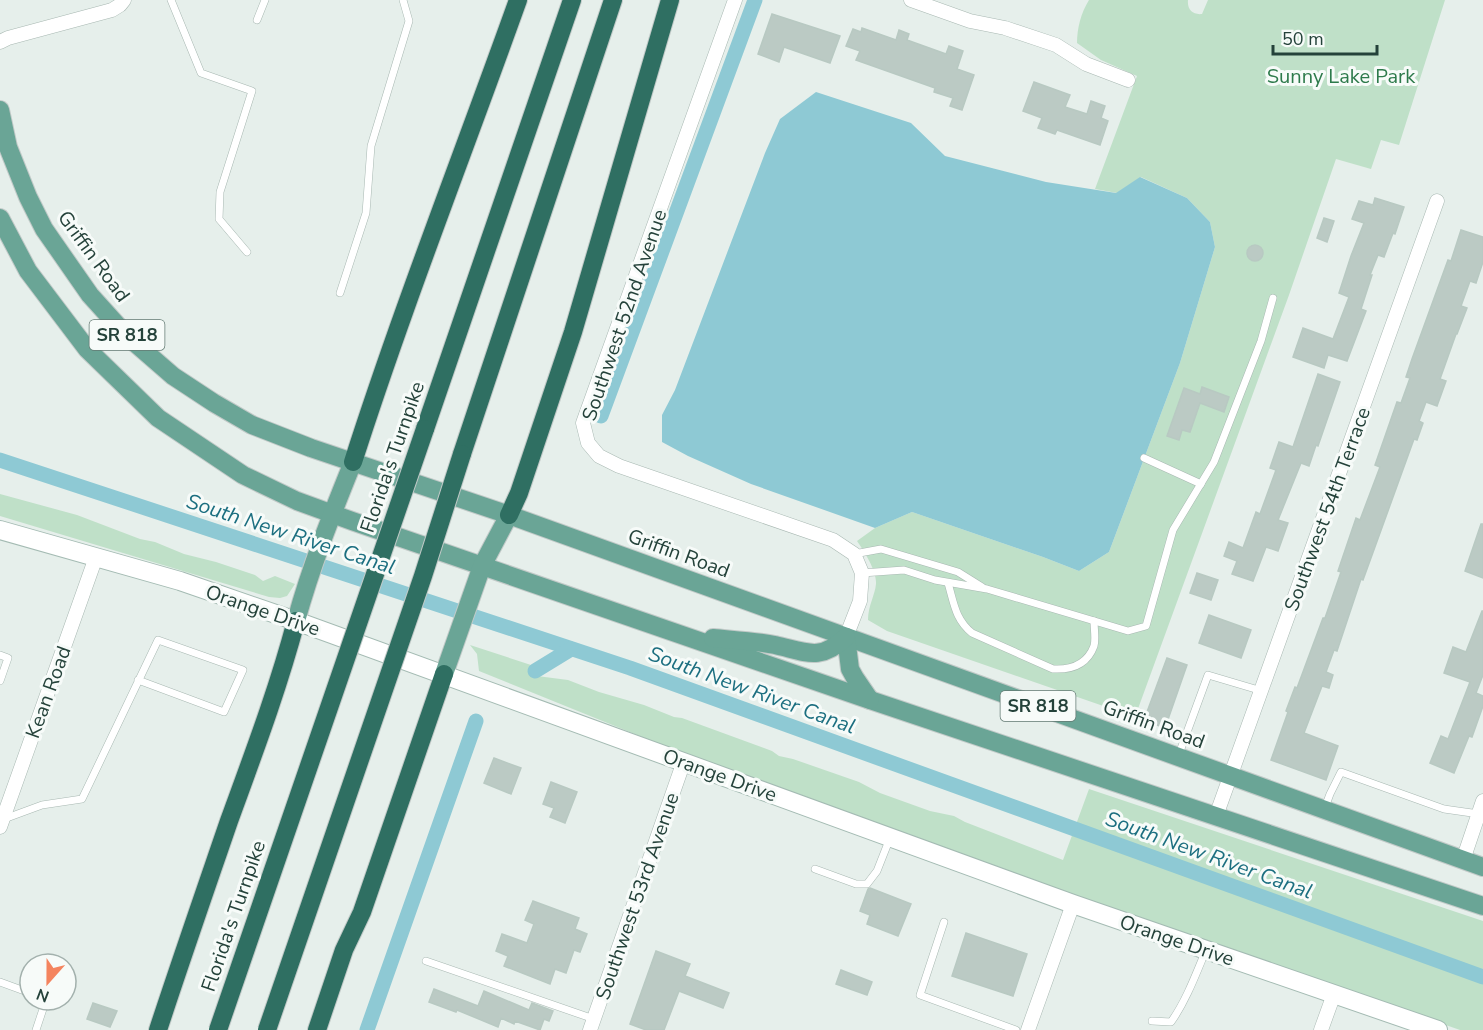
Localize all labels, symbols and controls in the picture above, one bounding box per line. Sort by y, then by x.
scale bar [1273,18,1376,56]
text: 50 m [1282,27,1324,51]
park label: Sunny Lake Park [1267,63,1416,90]
street label: Griffin Road [51,205,136,307]
street label: Southwest 52nd Avenue [576,206,673,425]
road number: SR 818 [90,320,164,350]
street label: Florida's Turnpike [354,378,431,536]
street label: Southwest 54th Terrace [1278,404,1377,615]
water label: South New River Canal [183,487,399,581]
street label: Griffin Road [624,523,734,584]
street label: Orange Drive [202,578,324,643]
water label: South New River Canal [645,639,859,741]
street label: Kean Road [19,642,78,742]
road number: SR 818 [1000,691,1076,721]
street label: Griffin Road [1099,694,1209,755]
street label: Orange Drive [659,742,780,809]
street label: Southwest 53rd Avenue [589,789,686,1004]
water label: South New River Canal [1102,804,1316,906]
street label: Florida's Turnpike [195,837,272,995]
street label: Orange Drive [1116,908,1238,973]
north arrow [18,952,78,1012]
text: N [33,983,53,1007]

